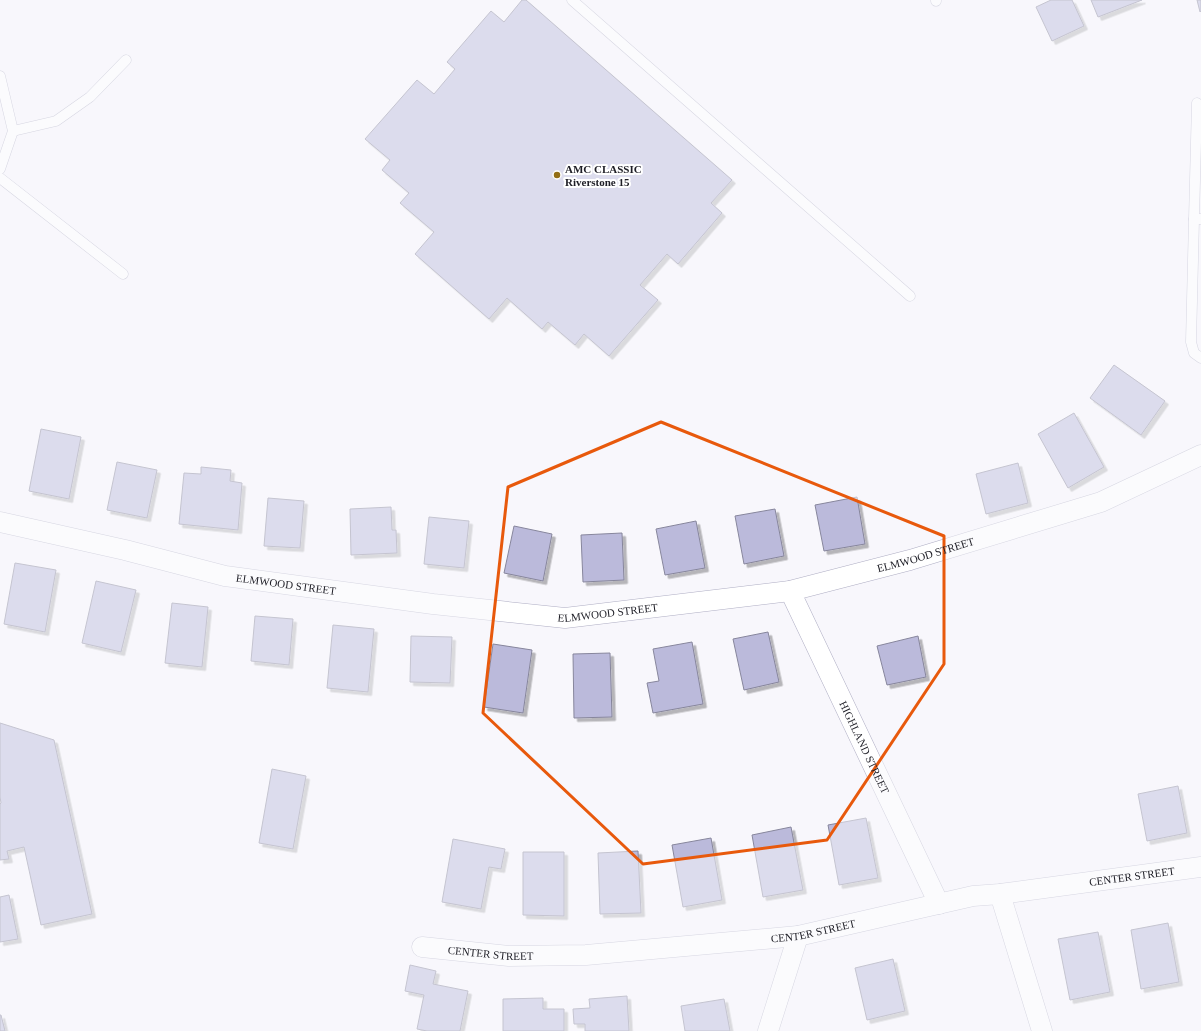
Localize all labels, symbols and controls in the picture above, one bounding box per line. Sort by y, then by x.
place label: AMC CLASSIC Riverstone 15 [565,163,642,188]
marker: AMC CLASSIC Riverstone 15 [552,170,562,180]
street label: ELMWOOD STREET [876,535,976,574]
street label: ELMWOOD STREET [235,572,337,597]
street label: ELMWOOD STREET [557,601,659,624]
street label: HIGHLAND STREET [837,699,892,796]
street label: CENTER STREET [1088,865,1176,888]
street label: CENTER STREET [770,917,857,944]
street label: CENTER STREET [447,944,534,962]

